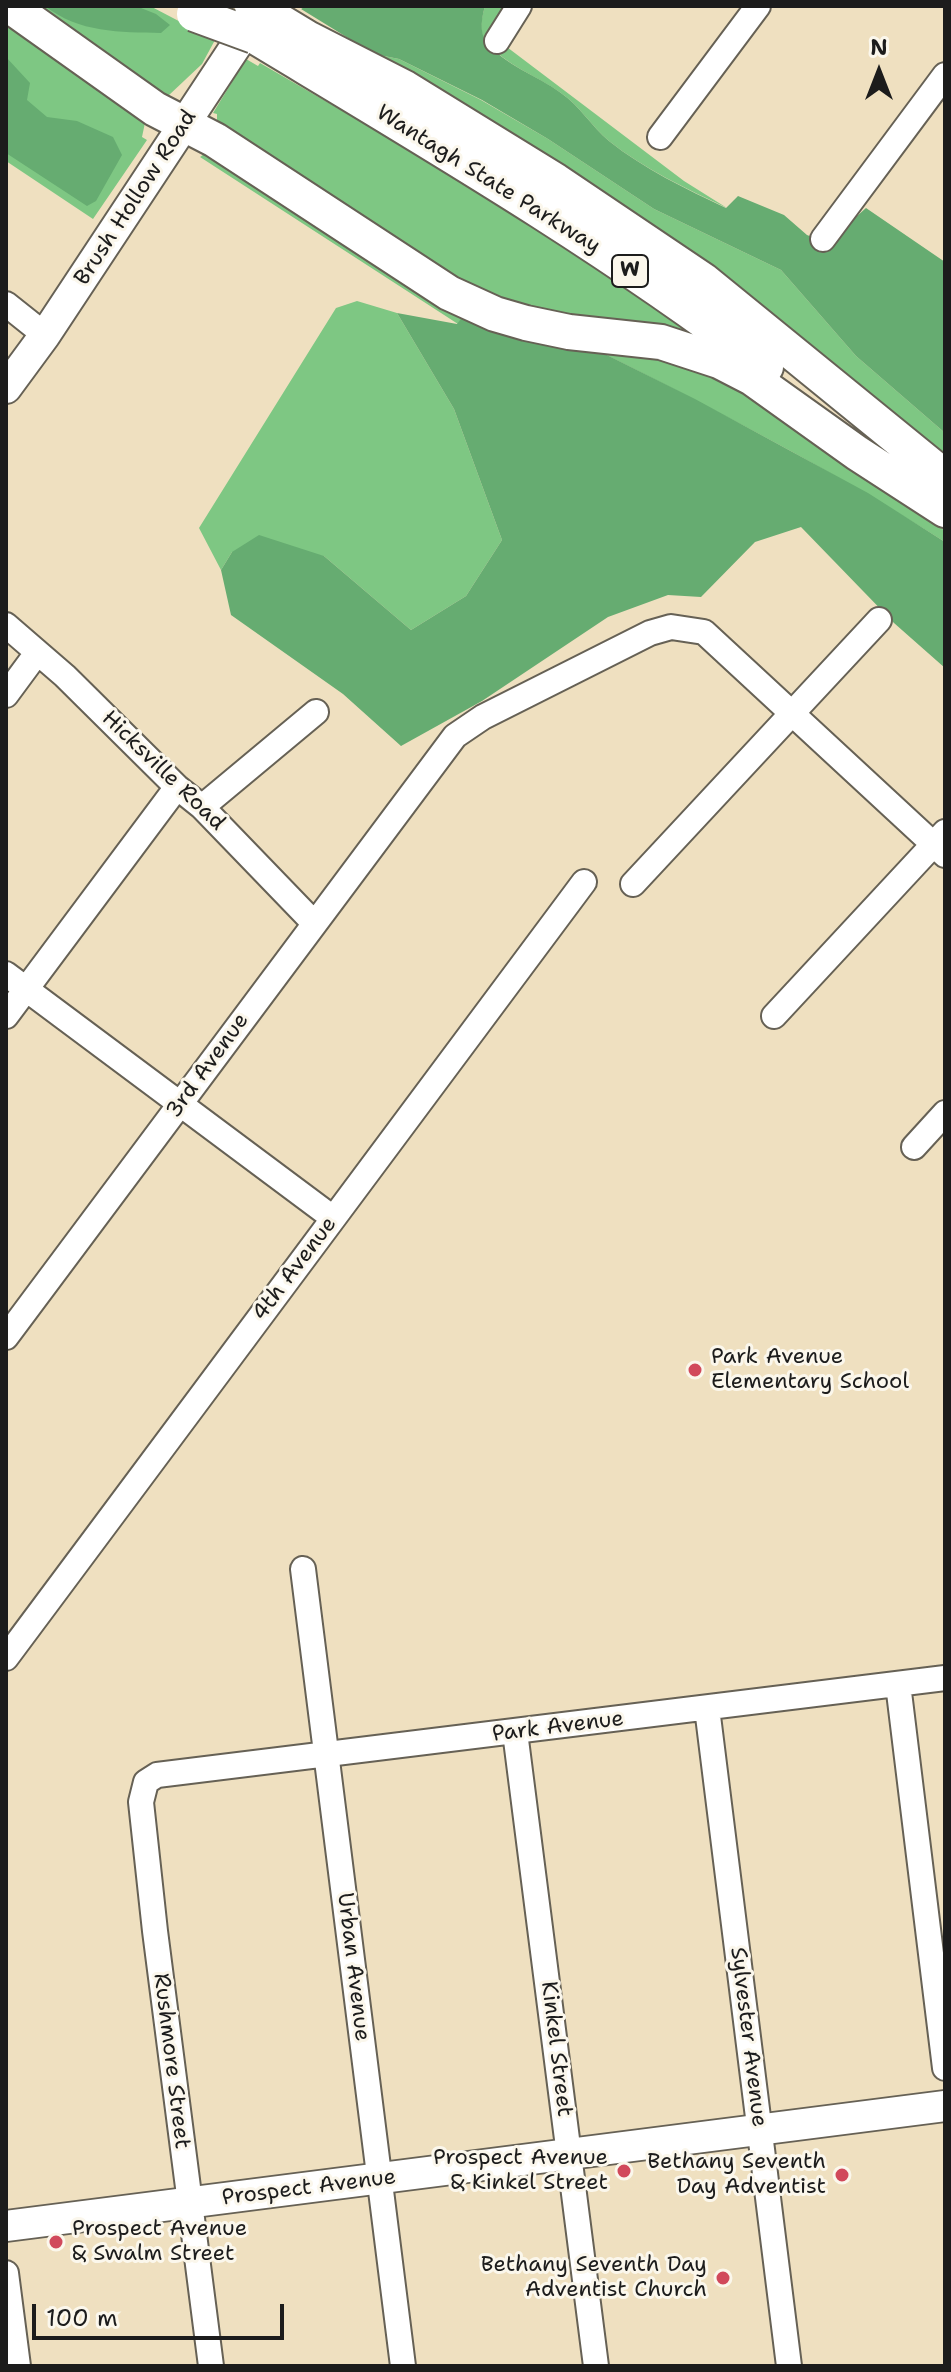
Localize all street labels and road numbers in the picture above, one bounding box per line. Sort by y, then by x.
street label: Wantagh State Parkway [371,100,605,260]
street label: Brush Hollow Road [69,105,203,291]
road number: W [612,255,648,287]
street label: Hicksville Road [96,706,230,836]
street label: 3rd Avenue [161,1008,255,1124]
street label: 4th Avenue [247,1212,343,1326]
street label: Park Avenue [491,1706,625,1748]
street label: Urban Avenue [331,1891,375,2043]
street label: Sylvester Avenue [724,1946,772,2128]
street label: Rushmore Street [147,1972,195,2150]
street label: Kinkel Street [535,1980,577,2118]
street label: Prospect Avenue [220,2164,398,2212]

